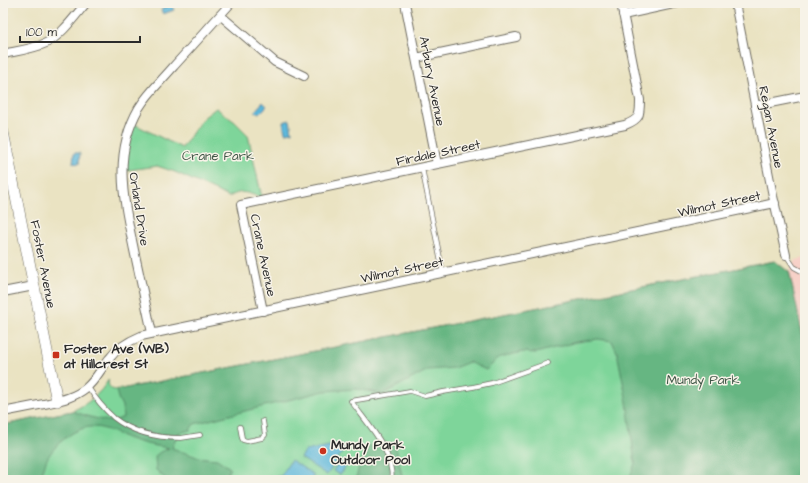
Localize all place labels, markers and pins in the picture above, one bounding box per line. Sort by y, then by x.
place label: Foster Ave (WB) at Hillcrest St [63,340,169,373]
marker: Foster Ave (WB) at Hillcrest St [51,350,61,360]
place label: Mundy Park Outdoor Pool [331,436,410,469]
marker: Mundy Park Outdoor Pool [318,446,328,456]

